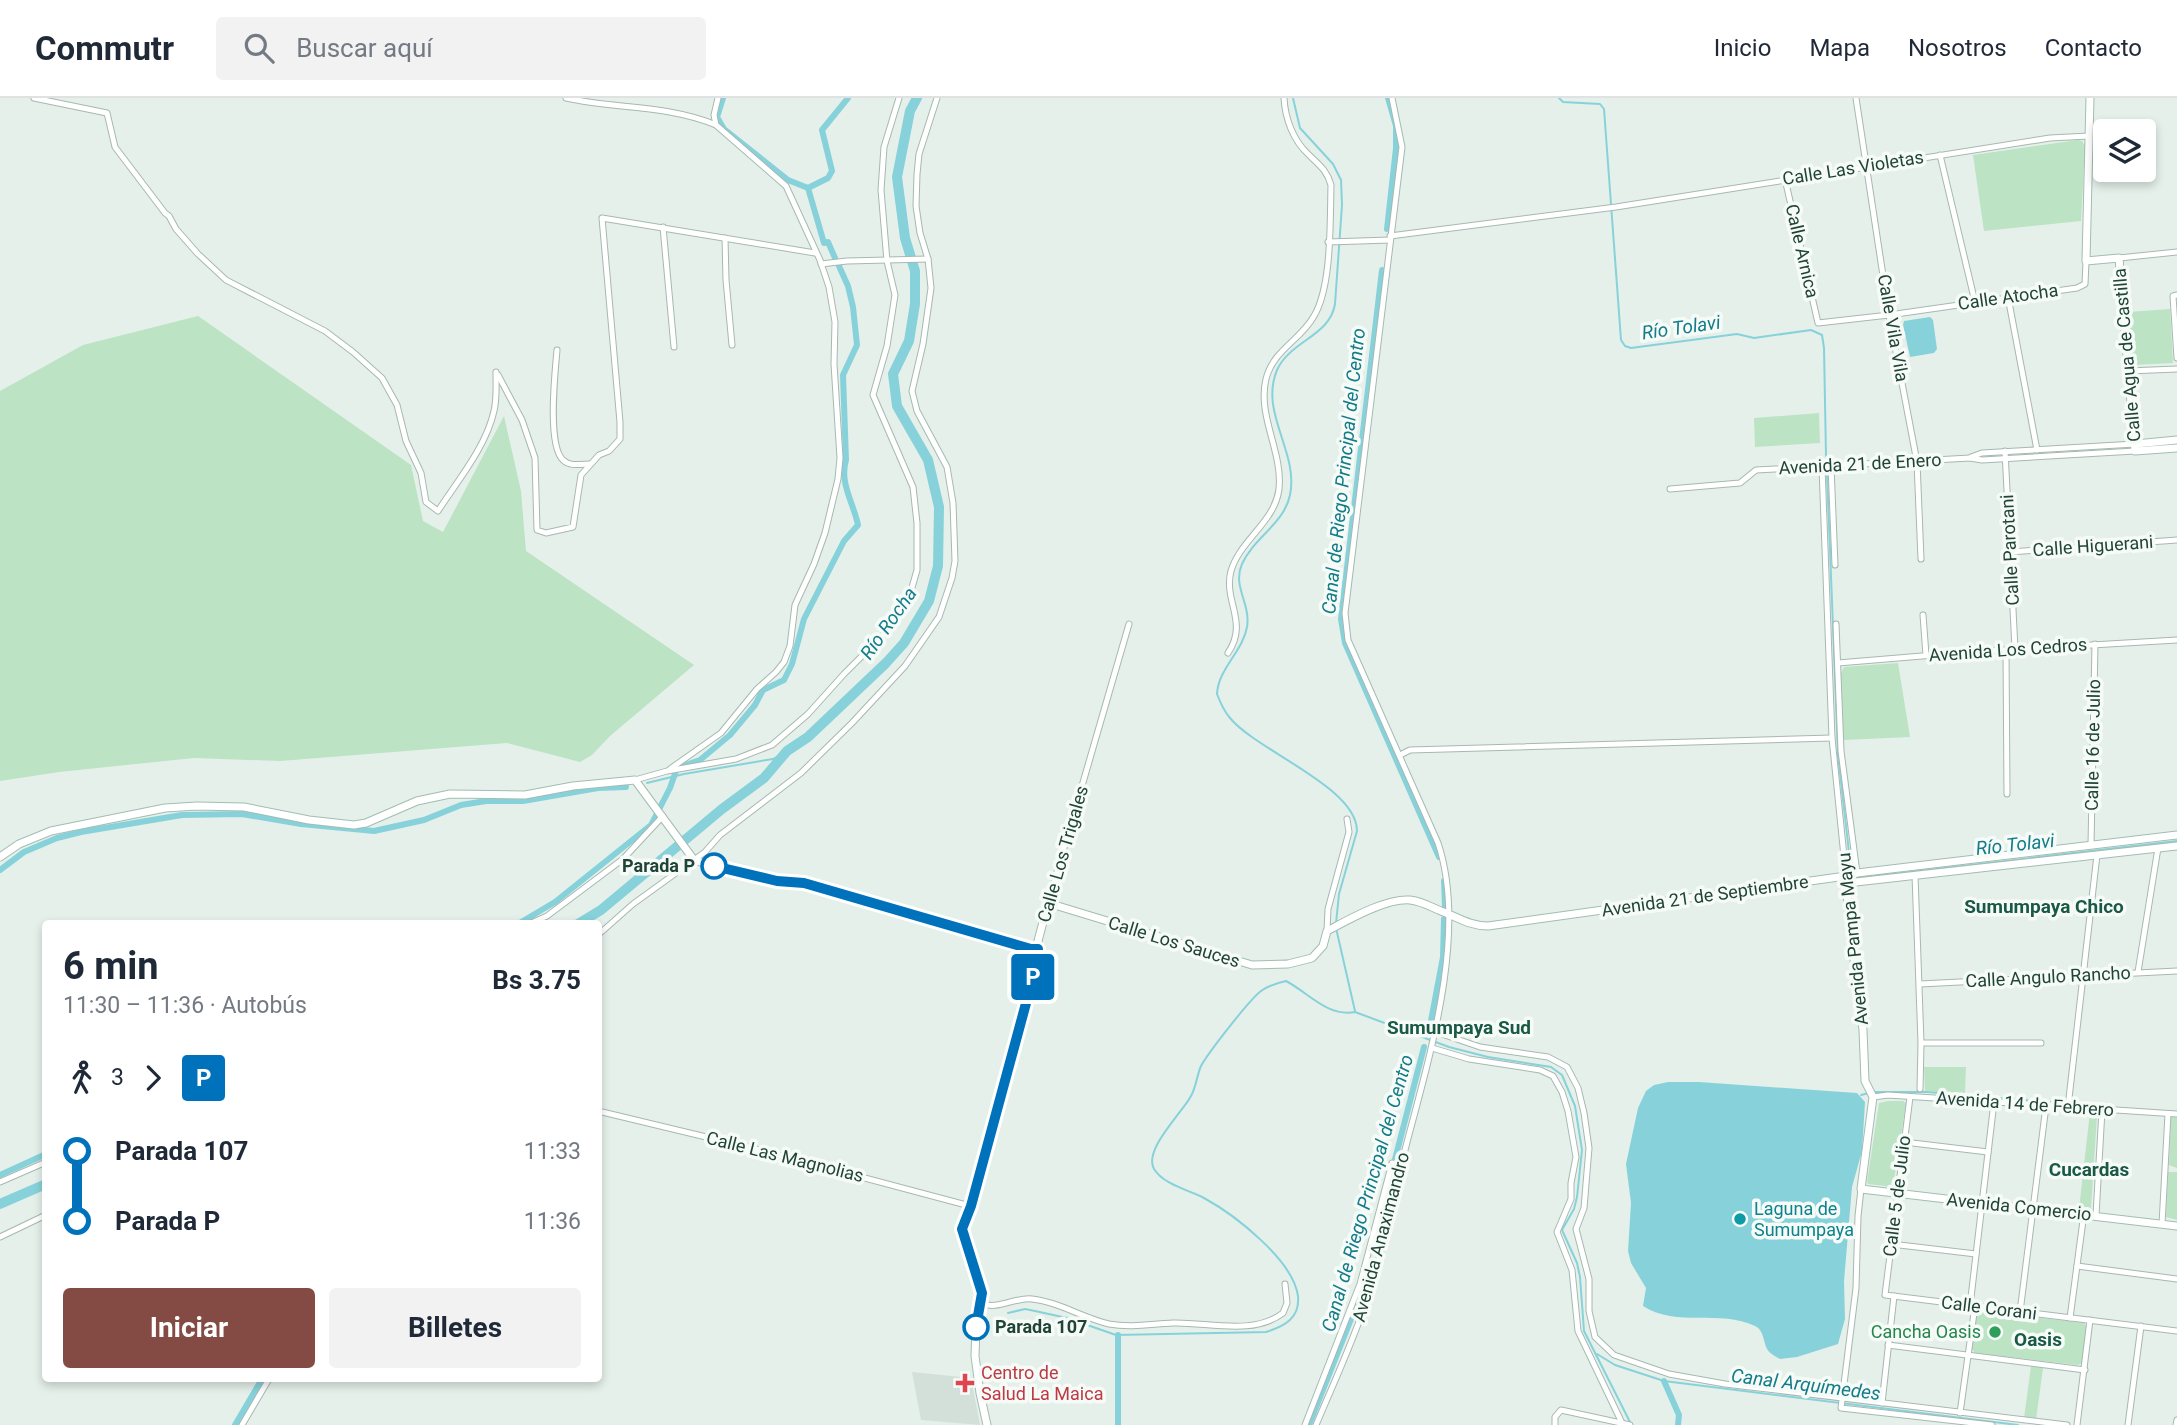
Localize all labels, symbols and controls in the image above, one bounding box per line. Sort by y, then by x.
search box [216,17,706,80]
text: Commutr [35,29,174,68]
icon: search [240,29,278,67]
text: Buscar aquí [296,33,433,63]
text: Inicio [1714,34,1771,62]
text: Mapa [1809,34,1870,62]
text: Nosotros [1908,34,2007,62]
text: Contacto [2045,34,2142,62]
map controls [2093,119,2156,182]
button: layers [2093,119,2156,182]
street label: Calle Las Violetas [1781,146,1925,189]
street label: Calle Arnica [1781,202,1823,300]
street label: Calle Agua de Castilla [2108,267,2145,443]
street label: Calle Vila Vila [1874,273,1913,383]
street label: Calle Atocha [1956,279,2059,314]
water label: Río Tolavi [1640,311,1722,344]
water label: Canal de Riego Principal del Centro [1317,327,1370,615]
street label: Avenida 21 de Enero [1778,449,1942,478]
street label: Calle Parotani [1996,494,2023,606]
street label: Calle Higuerani [2032,531,2154,560]
water label: Río Rocha [855,583,922,664]
street label: Avenida Los Cedros [1928,633,2088,666]
street label: Calle 16 de Julio [2081,679,2104,811]
street label: Calle Los Trigales [1033,783,1092,925]
water label: Río Tolavi [1975,829,2056,860]
street label: Avenida Pampa Mayu [1833,852,1872,1026]
marker: Parada P [701,853,727,879]
place label: Parada P [622,855,695,876]
street label: Avenida 21 de Septiembre [1600,871,1810,920]
district label: Sumumpaya Chico [1964,895,2124,918]
street label: Calle Los Sauces [1106,912,1243,972]
text: 6 min [63,944,159,988]
line badge: P [1010,954,1056,1000]
street label: Calle Angulo Rancho [1965,962,2131,991]
text: P [1025,963,1041,991]
text: Bs 3.75 [492,965,581,995]
text: 11:30 – 11:36 · Autobús [63,992,307,1019]
district label: Sumumpaya Sud [1387,1016,1531,1039]
water label: Canal de Riego Principal del Centro [1317,1052,1418,1334]
icon: walk [63,1059,101,1097]
icon: forward [134,1059,172,1097]
text: 3 [111,1064,124,1091]
text: P [196,1064,211,1092]
street label: Avenida 14 de Febrero [1935,1087,2115,1120]
street label: Calle Las Magnolias [704,1127,866,1186]
street label: Calle 5 de Julio [1879,1134,1914,1258]
text: Parada 107 [115,1136,248,1166]
text: 11:33 [524,1138,581,1165]
street label: Avenida Anaximandro [1348,1150,1413,1324]
district label: Cucardas [2049,1158,2130,1181]
street label: Avenida Comercio [1946,1188,2093,1225]
place label: Laguna de Sumumpaya [1754,1198,1854,1240]
text: Parada P [115,1206,220,1236]
text: 11:36 [524,1208,581,1235]
marker: Laguna de Sumumpaya [1732,1211,1748,1227]
button: Iniciar [63,1288,315,1368]
button: Billetes [329,1288,581,1368]
street label: Calle Corani [1940,1291,2038,1324]
marker: Parada 107 [963,1314,989,1340]
place label: Parada 107 [995,1316,1087,1337]
place label: Cancha Oasis [1871,1321,1981,1342]
marker: Cancha Oasis [1987,1324,2003,1340]
district label: Oasis [2014,1328,2062,1351]
place label: Centro de Salud La Maica [981,1362,1103,1404]
water label: Canal Arquímedes [1730,1364,1882,1405]
marker: Centro de Salud La Maica [955,1373,975,1393]

